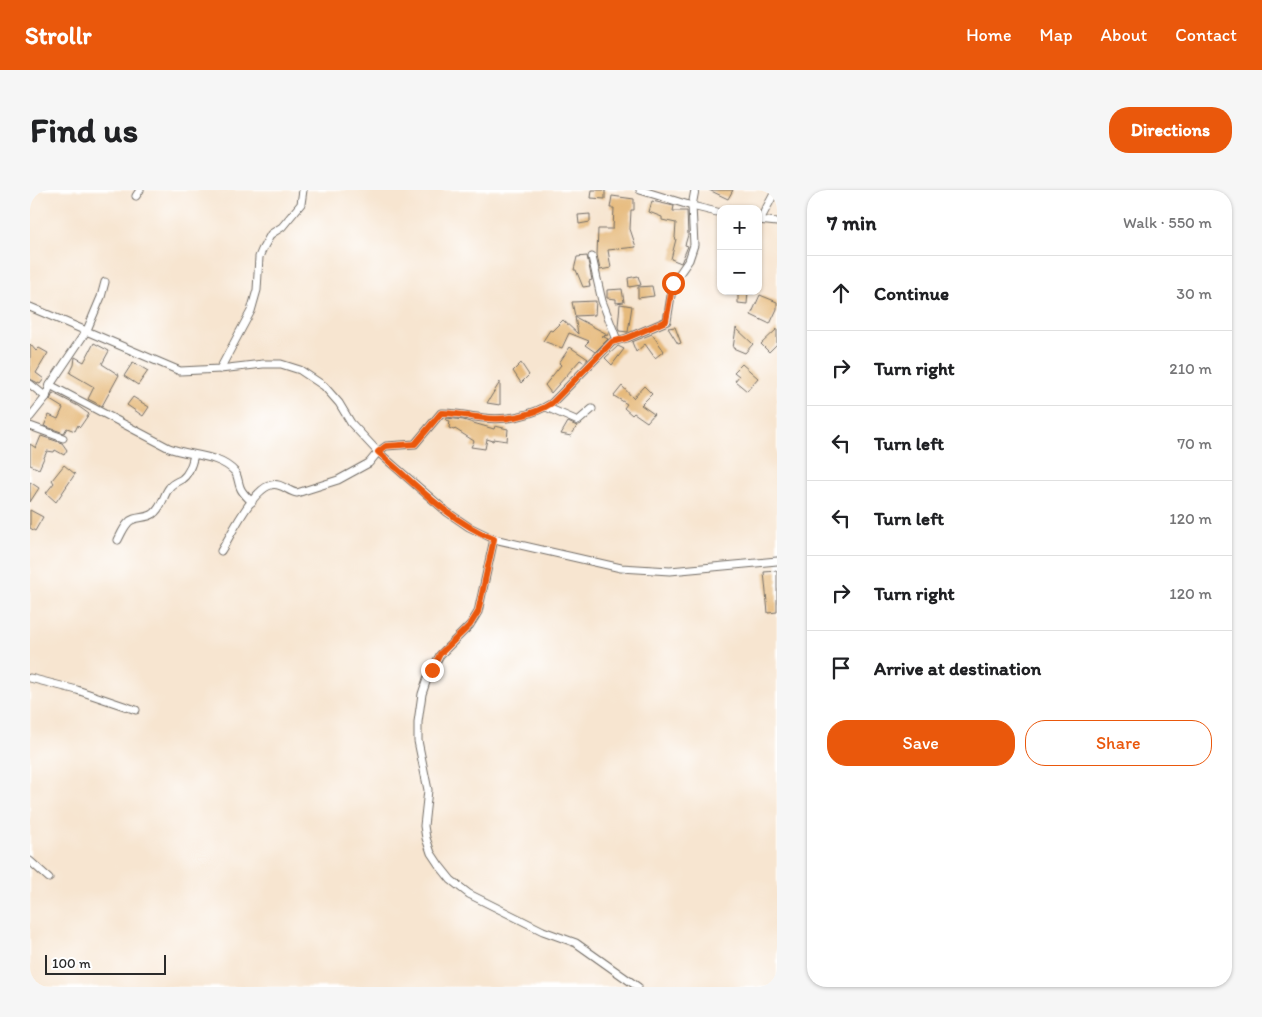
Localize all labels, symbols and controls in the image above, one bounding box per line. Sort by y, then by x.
text: Strollr [25,21,91,50]
text: Home [966,24,1012,46]
text: Map [1040,24,1073,46]
text: About [1101,24,1147,46]
text: Contact [1175,24,1237,46]
button: Directions [1109,107,1232,153]
text: Find us [30,109,138,151]
map controls [717,205,762,295]
button: + [717,205,762,250]
text: 7 min [827,210,876,235]
text: Walk · 550 m [1123,213,1212,232]
button: − [717,250,762,295]
route start [662,272,685,295]
icon: ahead [827,279,855,307]
text: Continue [874,282,949,305]
text: 30 m [1176,284,1212,303]
icon: right [827,354,855,382]
text: Turn right [874,357,955,380]
text: 210 m [1169,359,1212,378]
icon: left [827,429,855,457]
text: Turn left [874,432,944,455]
text: 70 m [1177,434,1212,453]
icon: left [827,504,855,532]
text: Turn left [874,507,944,530]
text: 120 m [1169,509,1212,528]
icon: right [827,579,855,607]
text: Turn right [874,582,955,605]
text: 120 m [1169,584,1212,603]
icon: arrive [827,654,855,682]
text: Arrive at destination [874,657,1041,680]
route end [421,659,444,682]
button: Save [827,720,1015,766]
button: Share [1025,720,1212,766]
scale bar [45,952,166,975]
text: 100 m [52,955,91,972]

